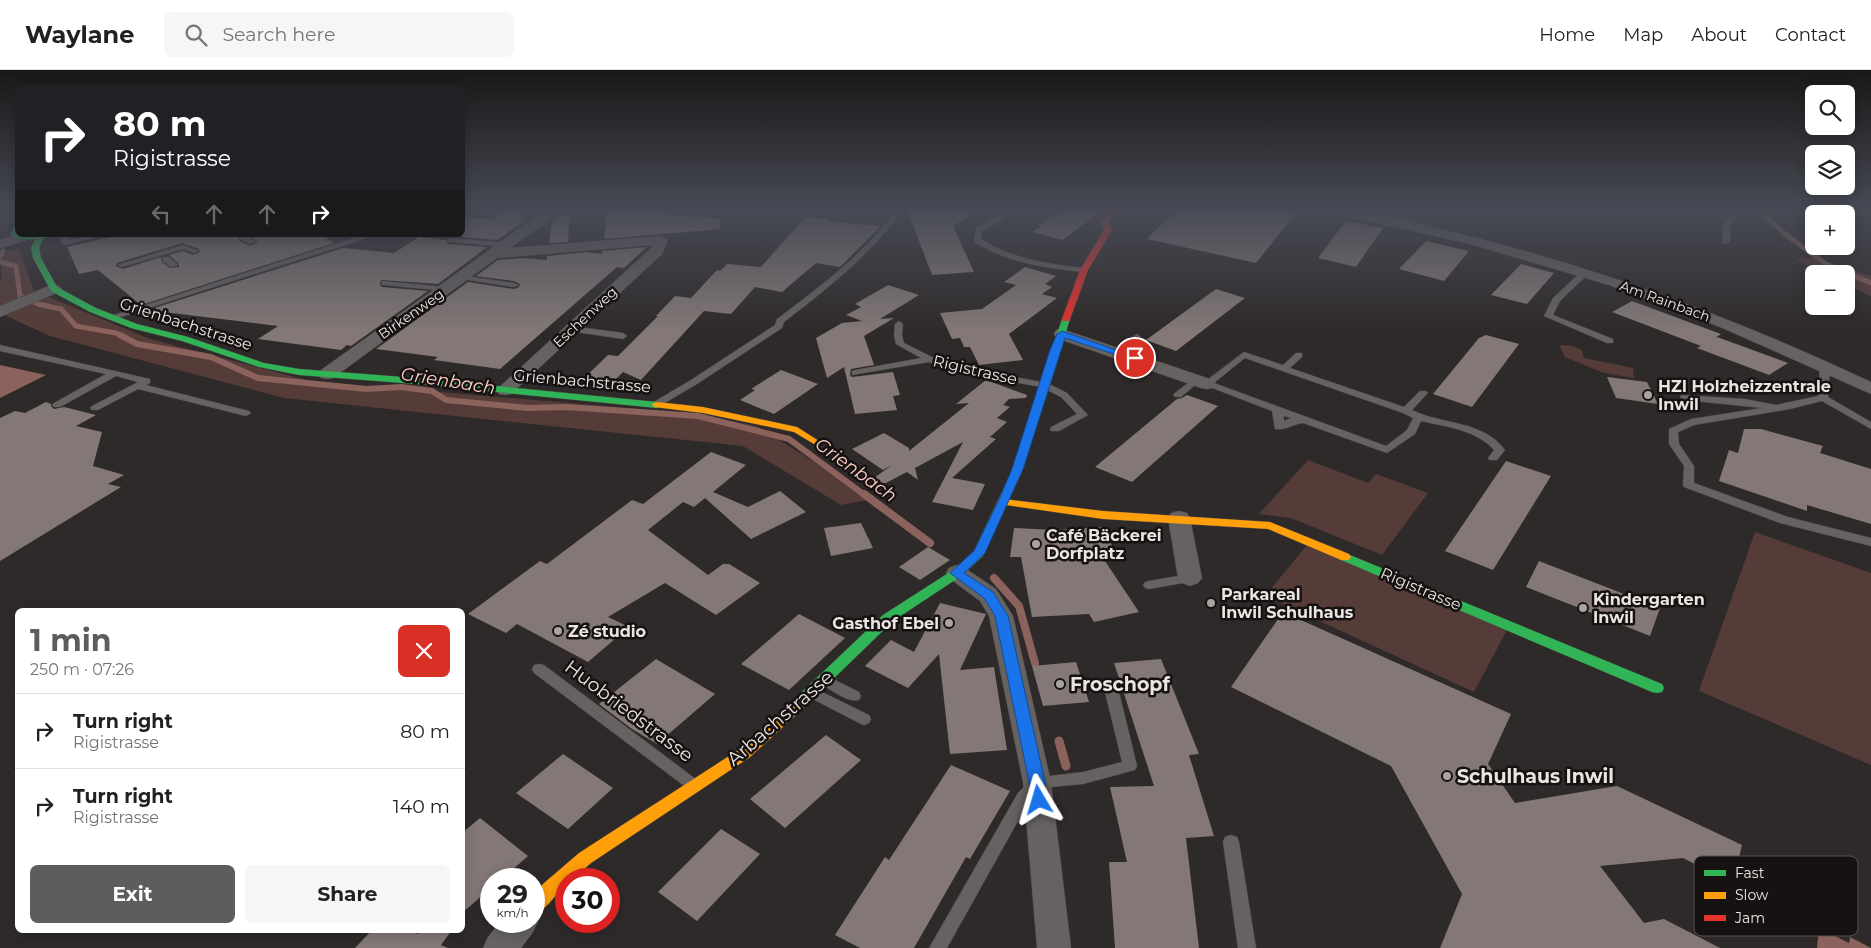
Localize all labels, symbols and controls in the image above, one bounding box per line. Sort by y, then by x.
search box [164,12,514,57]
text: Waylane [25,20,134,49]
icon: search [182,21,210,49]
text: Search here [222,23,335,46]
text: Home [1539,24,1595,46]
text: Map [1623,24,1663,46]
text: About [1691,24,1747,46]
text: Contact [1775,24,1846,46]
map controls [1805,85,1855,315]
button: search [1805,85,1855,135]
text: 80 m [113,102,207,145]
icon: right [30,105,95,170]
text: Rigistrasse [113,145,231,172]
button: layers [1805,145,1855,195]
icon: left [147,200,175,228]
icon: ahead [200,200,228,228]
icon: ahead [253,200,281,228]
icon: right [306,200,334,228]
button: + [1805,205,1855,255]
button: − [1805,265,1855,315]
street label: Am Rainbach [1617,276,1713,326]
street label: Eschenweg [549,283,621,351]
street label: Birkenweg [375,285,447,343]
street label: Grienbachstrasse [117,294,255,354]
pin [1114,337,1156,379]
icon: arrive [1121,344,1149,372]
street label: Rigistrasse [931,351,1019,389]
water label: Grienbach [399,363,497,399]
street label: Grienbachstrasse [512,366,652,396]
place label: HZI Holzheizzentrale Inwil [1658,377,1831,414]
marker: HZI Holzheizzentrale Inwil [1642,389,1654,401]
water label: Grienbach [811,433,901,507]
place label: Café Bäckerei Dorfplatz [1046,526,1162,563]
marker: Café Bäckerei Dorfplatz [1030,538,1042,550]
street label: Rigistrasse [1378,563,1464,615]
place label: Parkareal Inwil Schulhaus [1221,585,1354,622]
place label: Kindergarten Inwil [1593,590,1705,627]
marker: Parkareal Inwil Schulhaus [1205,597,1217,609]
marker: Kindergarten Inwil [1577,602,1589,614]
place label: Gasthof Ebel [832,614,939,633]
marker: Gasthof Ebel [943,617,955,629]
text: 1 min [30,622,111,659]
place label: Zé studio [568,622,646,641]
button: close [398,625,450,677]
marker: Zé studio [552,625,564,637]
street label: Huobriedstrasse [560,655,698,767]
text: 250 m · 07:26 [30,660,134,679]
street label: Arbachstrasse [722,665,838,771]
place label: Froschopf [1070,673,1170,696]
marker: Froschopf [1054,678,1066,690]
text: Turn right [73,710,173,733]
icon: right [30,717,58,745]
text: 80 m [400,720,450,743]
text: Rigistrasse [73,733,159,752]
place label: Schulhaus Inwil [1457,765,1614,788]
marker: Schulhaus Inwil [1441,770,1453,782]
position arrow [1012,773,1064,825]
text: Turn right [73,785,173,808]
icon: right [30,792,58,820]
text: 140 m [393,795,450,818]
text: Rigistrasse [73,808,159,827]
legend [1694,856,1858,936]
text: Fast [1735,864,1765,882]
button: Exit [30,865,235,923]
button: Share [245,865,450,923]
speed limit sign: 30 [555,868,620,933]
text: 29 [497,879,528,909]
text: Slow [1735,886,1769,904]
text: km/h [496,905,529,920]
text: Jam [1734,909,1765,927]

